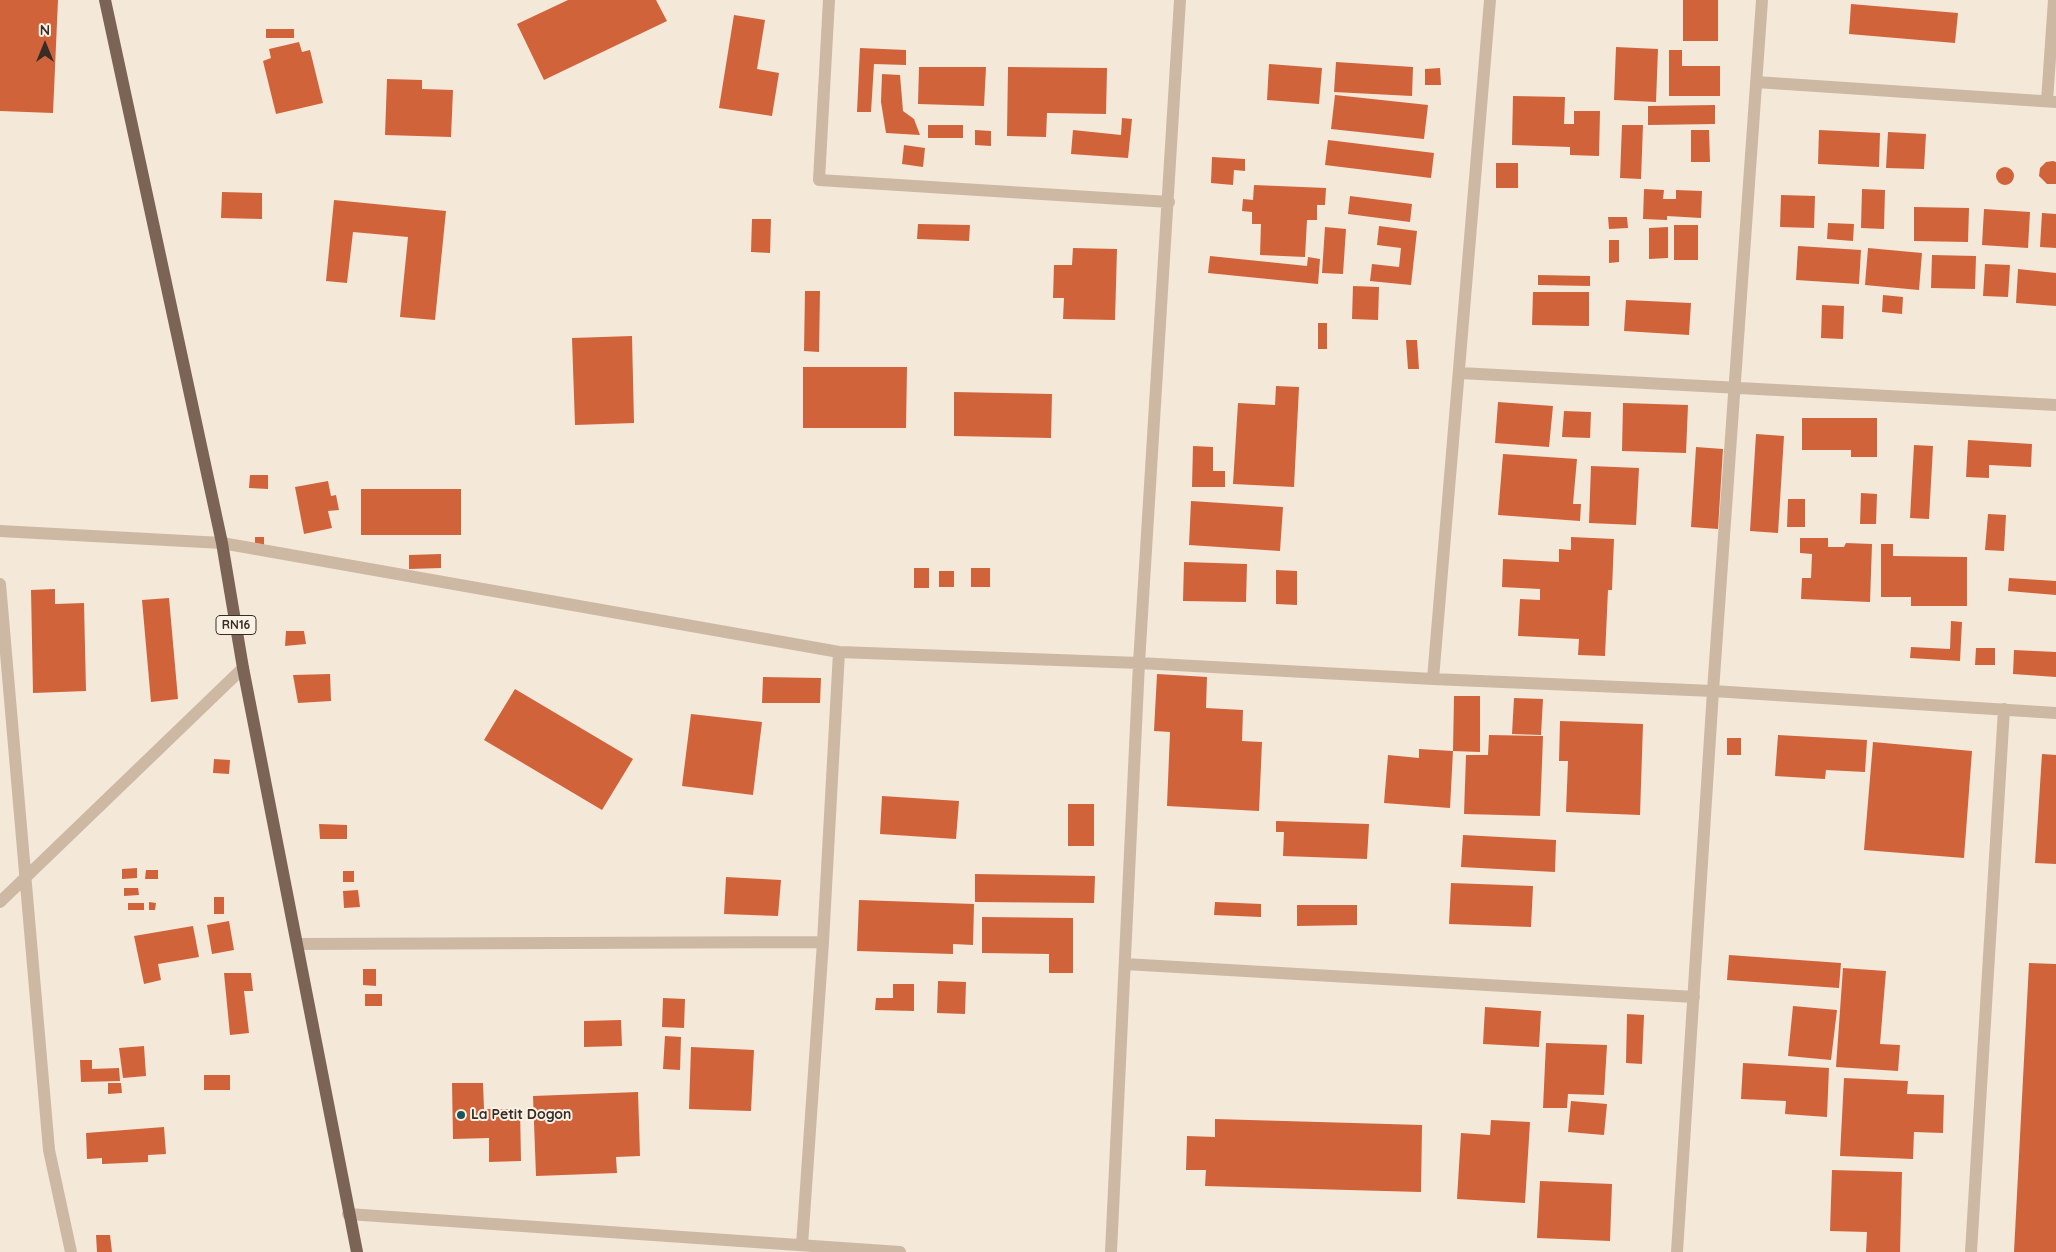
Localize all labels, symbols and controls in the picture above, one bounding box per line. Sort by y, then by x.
north arrow [20,20,70,70]
text: N [40,21,50,39]
road number: RN16 [216,616,256,634]
place label: La Petit Dogon [471,1107,571,1123]
marker: La Petit Dogon [455,1109,467,1121]

